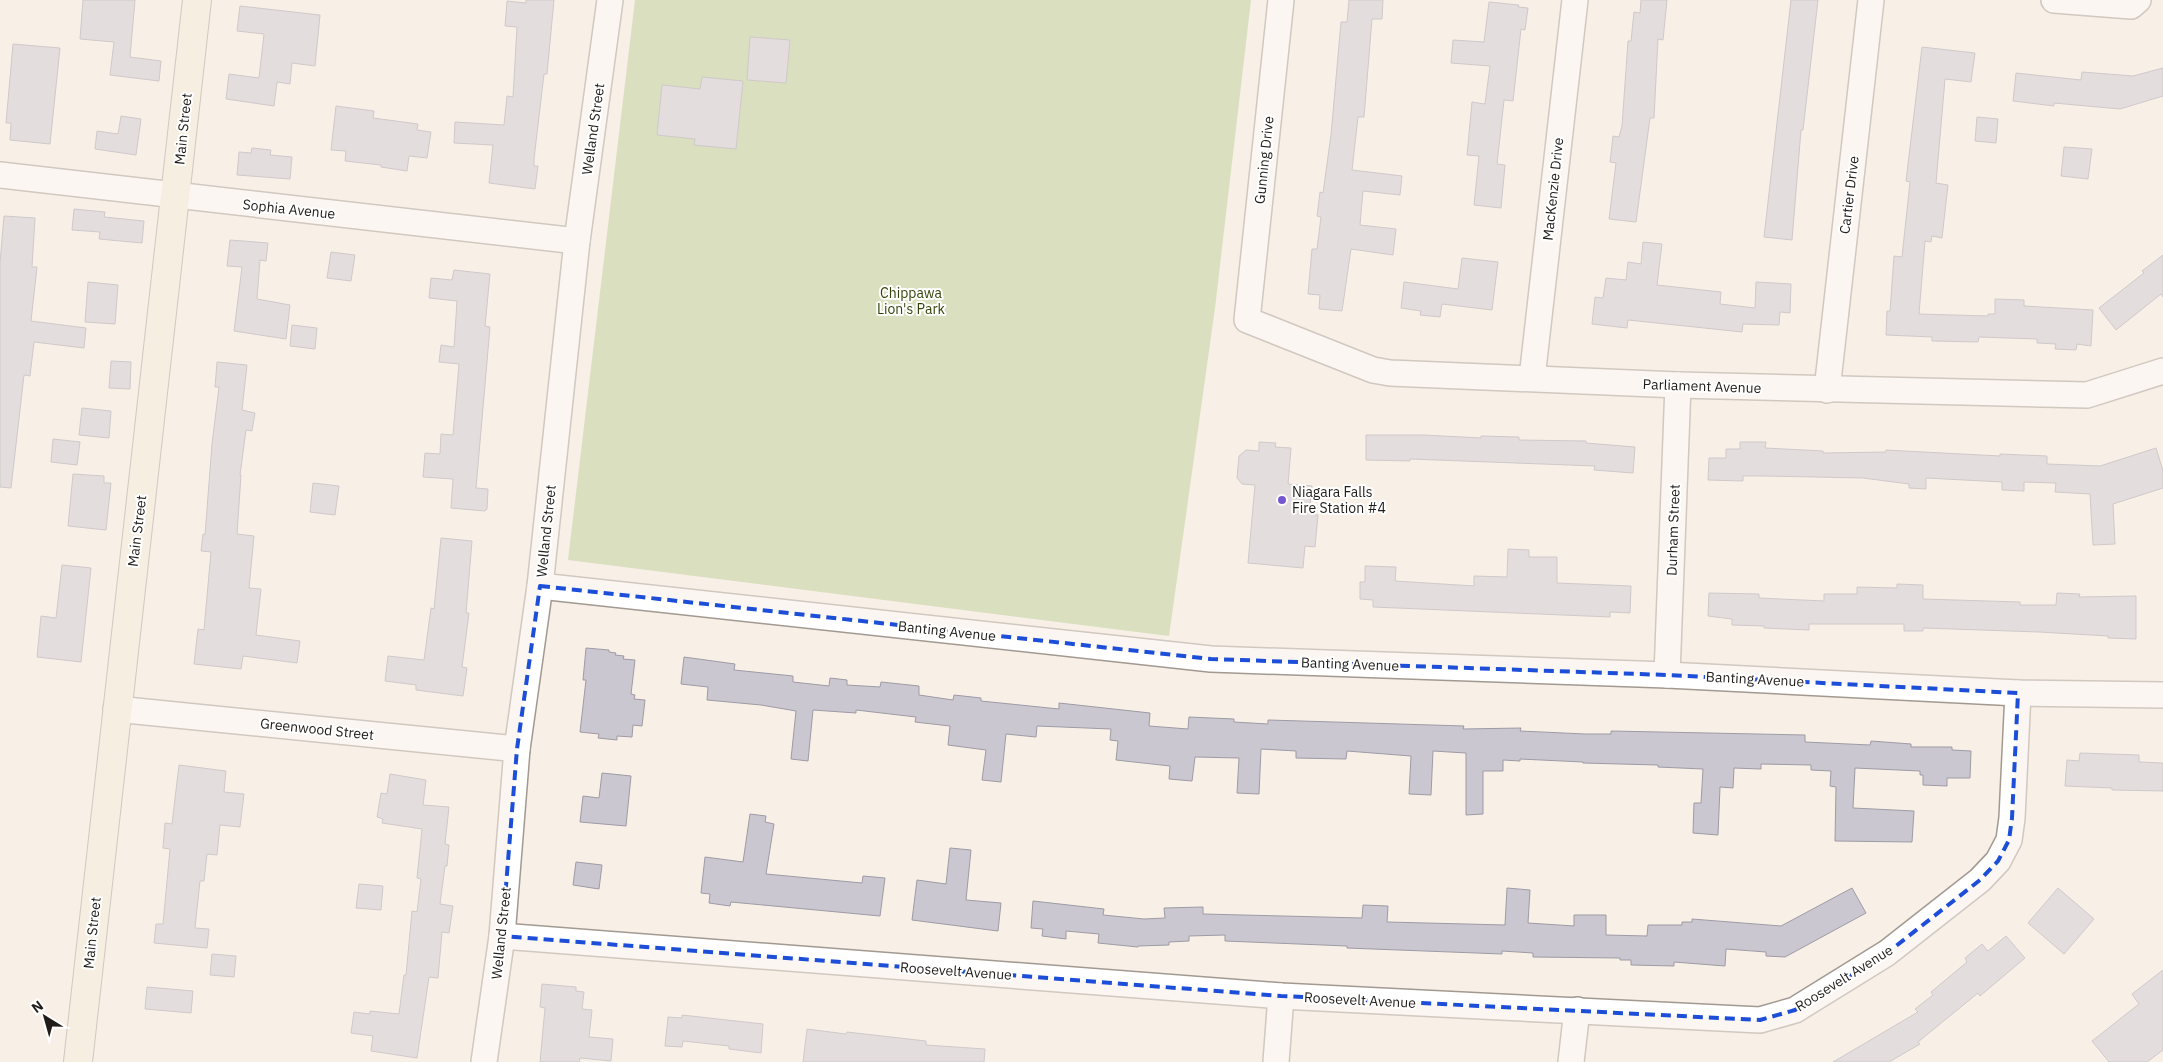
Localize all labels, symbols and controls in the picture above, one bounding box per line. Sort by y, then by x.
street label: Welland Street [578,82,608,176]
street label: Main Street [170,92,196,166]
street label: Gunning Drive [1250,115,1278,205]
street label: MacKenzie Drive [1539,136,1567,241]
street label: Cartier Drive [1835,155,1863,235]
street label: Sophia Avenue [242,195,337,223]
park label: Chippawa Lion's Park [877,284,946,318]
street label: Parliament Avenue [1642,375,1762,397]
place label: Niagara Falls Fire Station #4 [1292,483,1386,517]
street label: Welland Street [532,484,560,578]
street label: Durham Street [1662,484,1684,576]
street label: Main Street [124,494,150,568]
marker: Niagara Falls Fire Station #4 [1276,494,1288,506]
street label: Banting Avenue [897,617,997,645]
street label: Banting Avenue [1301,653,1400,675]
street label: Banting Avenue [1705,667,1805,691]
street label: Greenwood Street [259,714,375,744]
street label: Welland Street [487,886,515,980]
street label: Main Street [79,896,105,970]
street label: Roosevelt Avenue [1792,941,1897,1015]
street label: Roosevelt Avenue [900,958,1013,984]
street label: Roosevelt Avenue [1304,988,1417,1012]
north arrow [20,992,70,1042]
text: N [28,996,47,1017]

